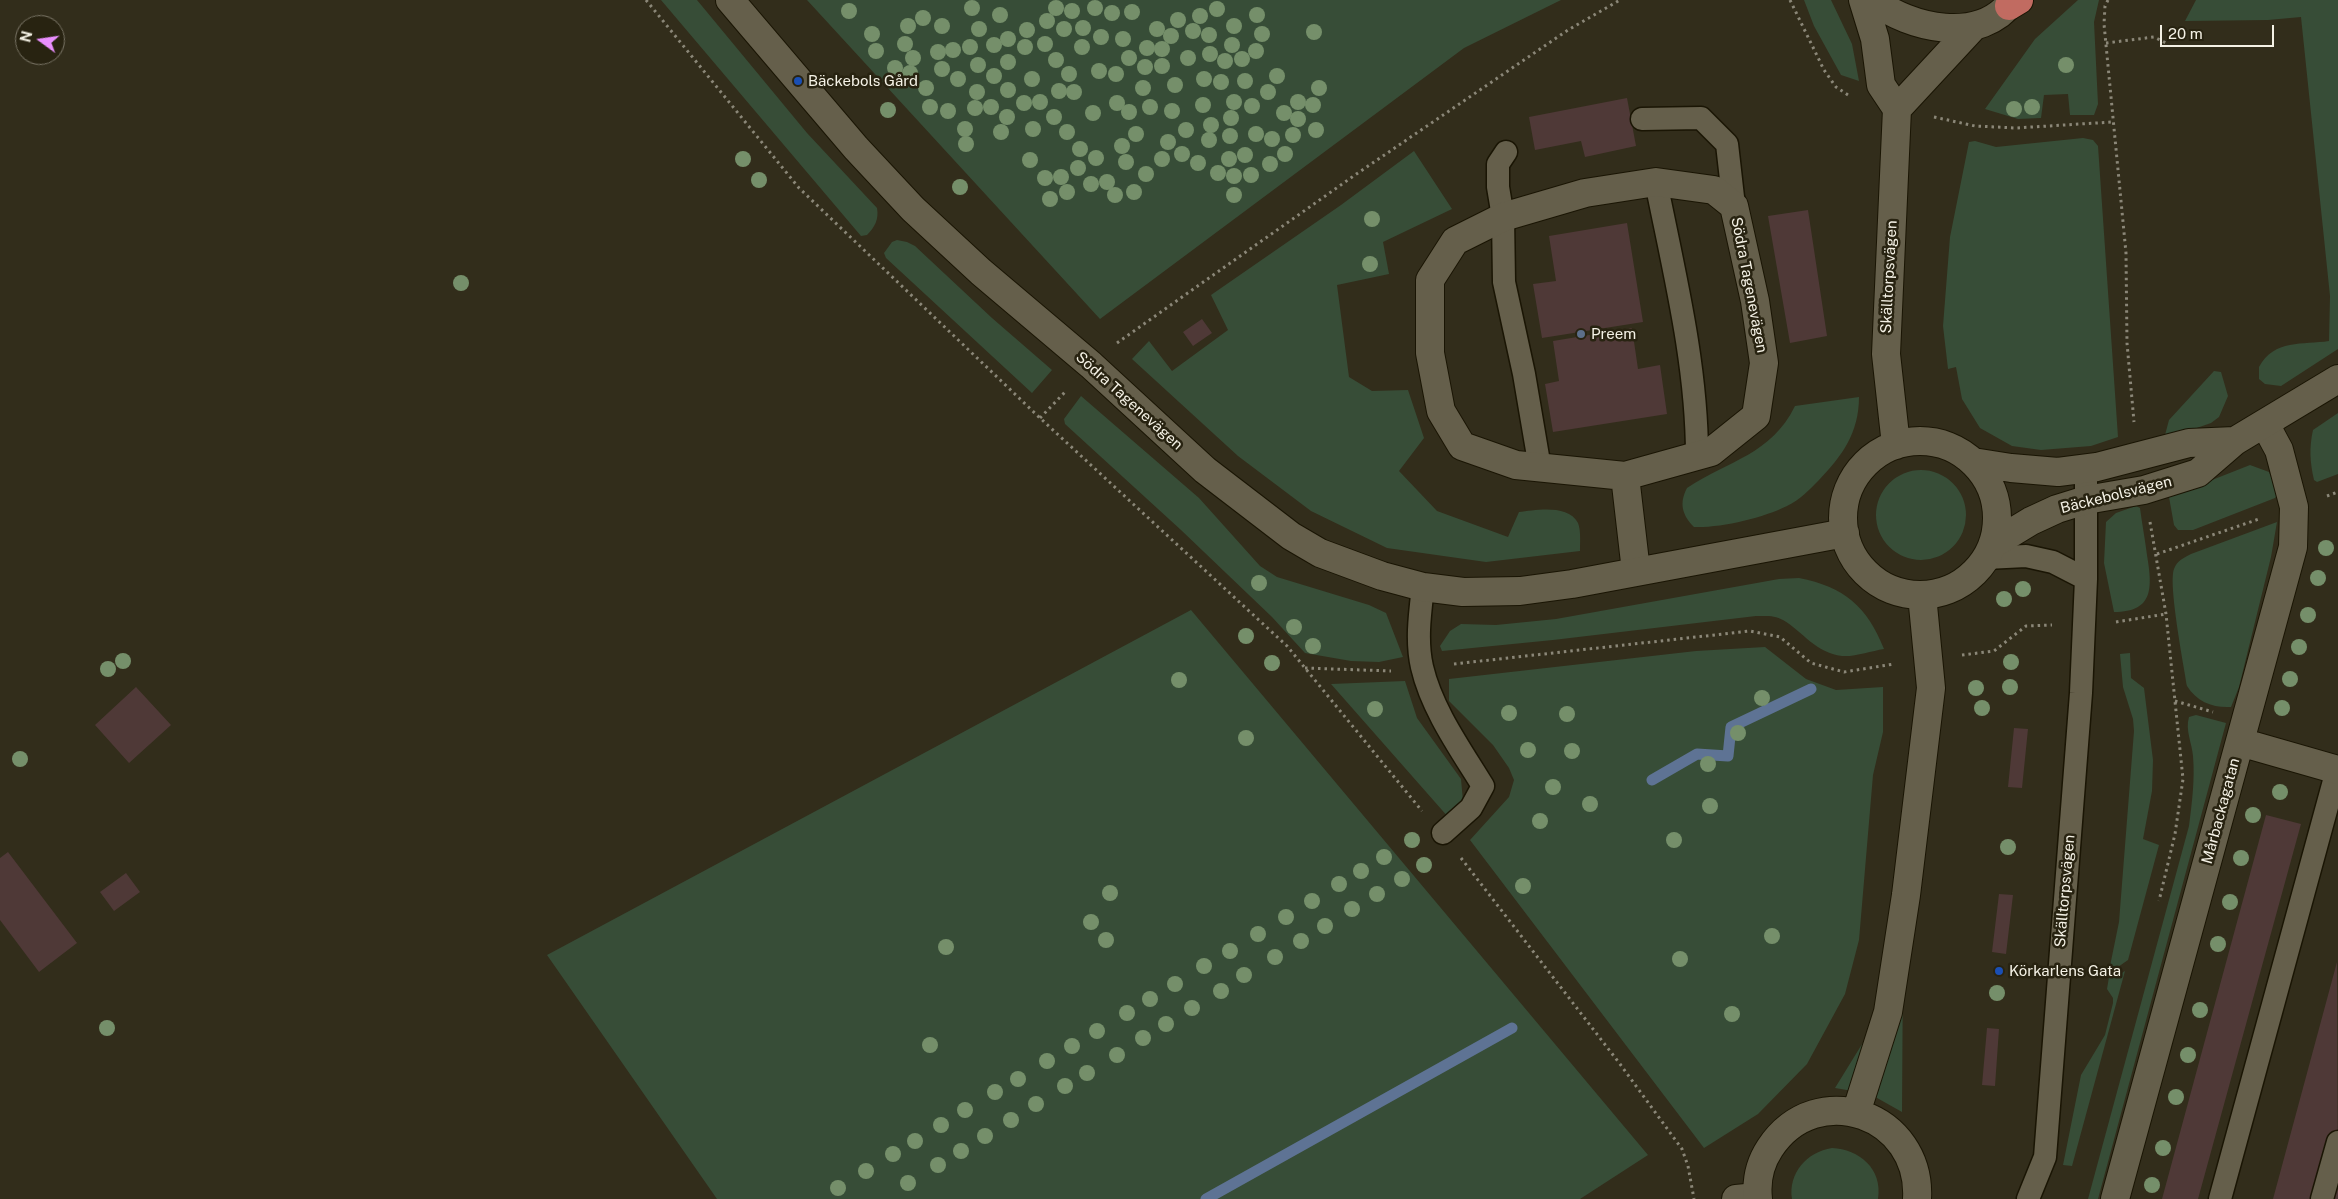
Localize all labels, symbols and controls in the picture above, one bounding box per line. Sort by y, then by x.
north arrow [15,15,65,65]
scale bar [2163,15,2277,47]
text: 20 m [2168,25,2203,42]
text: N [17,29,36,44]
place label: Bäckebols Gård [808,72,918,90]
marker: Bäckebols Gård [792,75,804,87]
street label: Södra Tagenevägen [1727,216,1771,354]
street label: Skälltorpsvägen [1877,220,1901,334]
place label: Preem [1591,325,1636,343]
marker: Preem [1575,328,1587,340]
street label: Södra Tagenevägen [1072,348,1186,454]
street label: Bäckebolsvägen [2058,472,2174,518]
street label: Mårbackagatan [2198,756,2244,866]
street label: Skälltorpsvägen [2051,834,2079,948]
place label: Körkarlens Gata [2009,962,2121,980]
marker: Körkarlens Gata [1993,965,2005,977]

